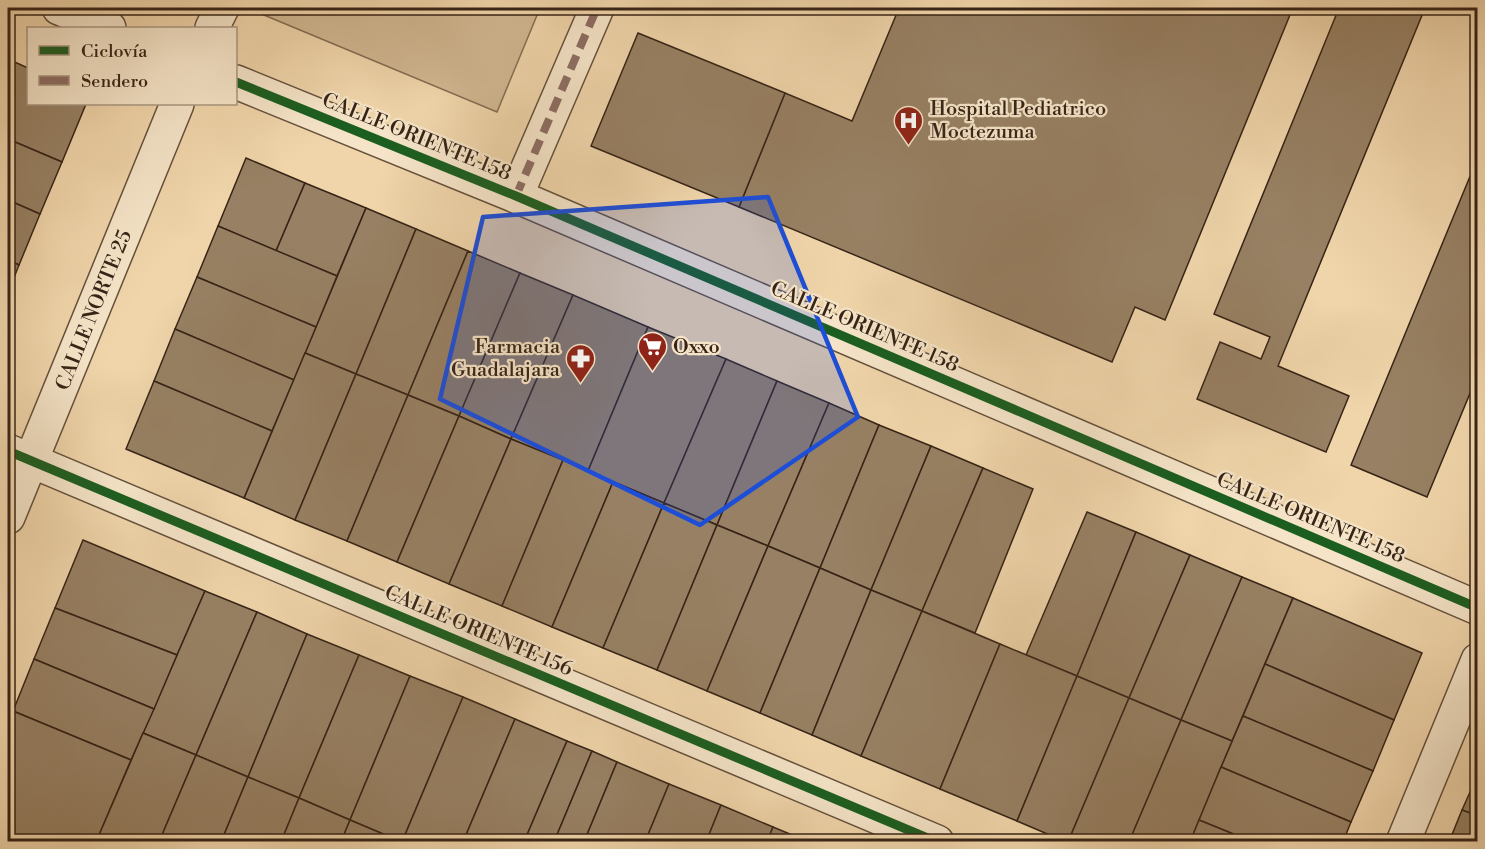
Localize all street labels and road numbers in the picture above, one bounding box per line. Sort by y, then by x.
street label: CALLE ORIENTE 158 [318,88,515,187]
street label: CALLE NORTE 25 [51,227,138,394]
street label: CALLE ORIENTE 158 [767,276,962,378]
street label: CALLE ORIENTE 158 [1213,467,1408,569]
street label: CALLE ORIENTE 156 [381,580,576,682]

